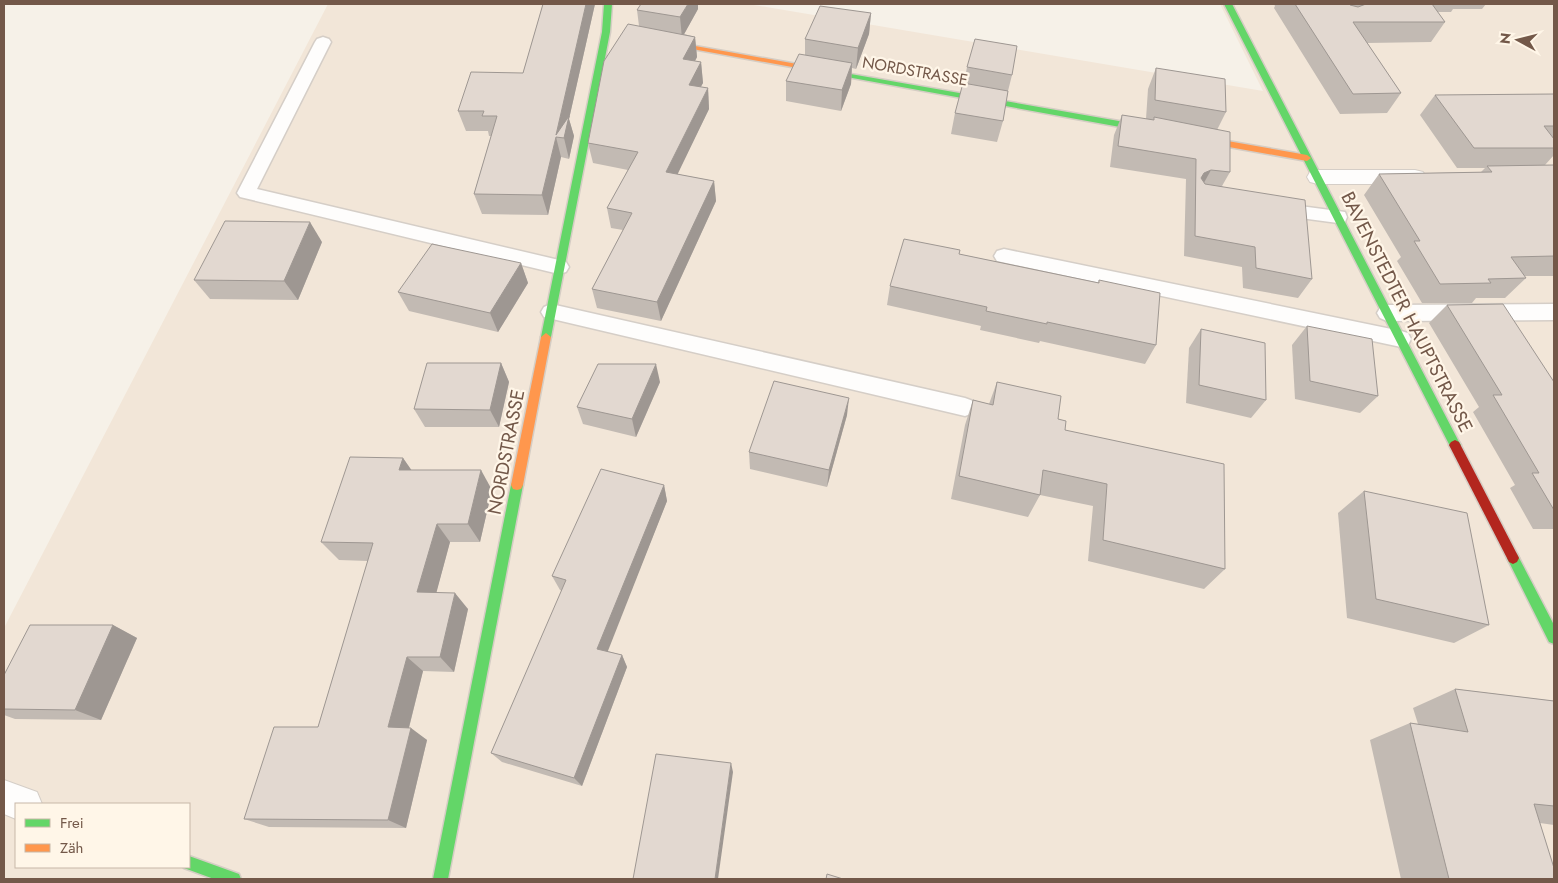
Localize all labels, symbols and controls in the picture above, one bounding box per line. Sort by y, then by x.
north arrow [1493,15,1543,65]
text: N [1494,32,1516,45]
street label: NORDSTRASSE [860,50,970,92]
street label: BAVENSTEDTER HAUPTSTRASSE [1334,187,1480,437]
street label: NORDSTRASSE [481,387,531,517]
legend [15,803,190,868]
text: Frei [60,812,84,834]
text: Zäh [60,837,83,859]

